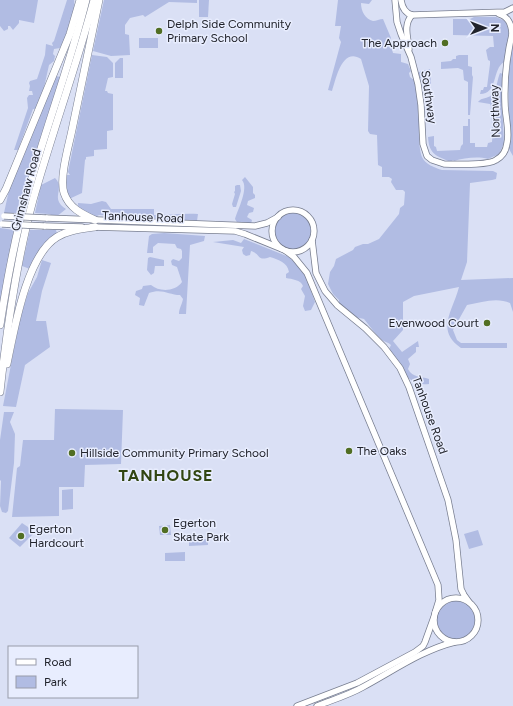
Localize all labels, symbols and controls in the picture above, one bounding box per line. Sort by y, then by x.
north arrow [465,8,505,48]
place label: Delph Side Community Primary School [167,17,292,45]
text: N [488,24,501,32]
marker: Delph Side Community Primary School [154,26,164,36]
place label: The Approach [362,36,437,50]
marker: The Approach [440,38,450,48]
street label: Southway [418,69,440,125]
street label: Northway [487,84,503,138]
street label: Grimshaw Road [8,147,44,233]
street label: Tanhouse Road [102,209,184,225]
place label: Evenwood Court [389,316,479,330]
marker: Evenwood Court [482,318,492,328]
street label: Tanhouse Road [409,374,451,456]
place label: The Oaks [357,444,407,458]
place label: Hillside Community Primary School [80,446,269,460]
marker: The Oaks [344,446,354,456]
marker: Hillside Community Primary School [67,448,77,458]
district label: TANHOUSE [118,466,214,485]
place label: Egerton Skate Park [173,516,229,544]
place label: Egerton Hardcourt [29,522,84,550]
marker: Egerton Skate Park [160,525,170,535]
marker: Egerton Hardcourt [16,531,26,541]
legend [8,646,138,698]
text: Road [44,655,72,669]
text: Park [44,675,67,689]

